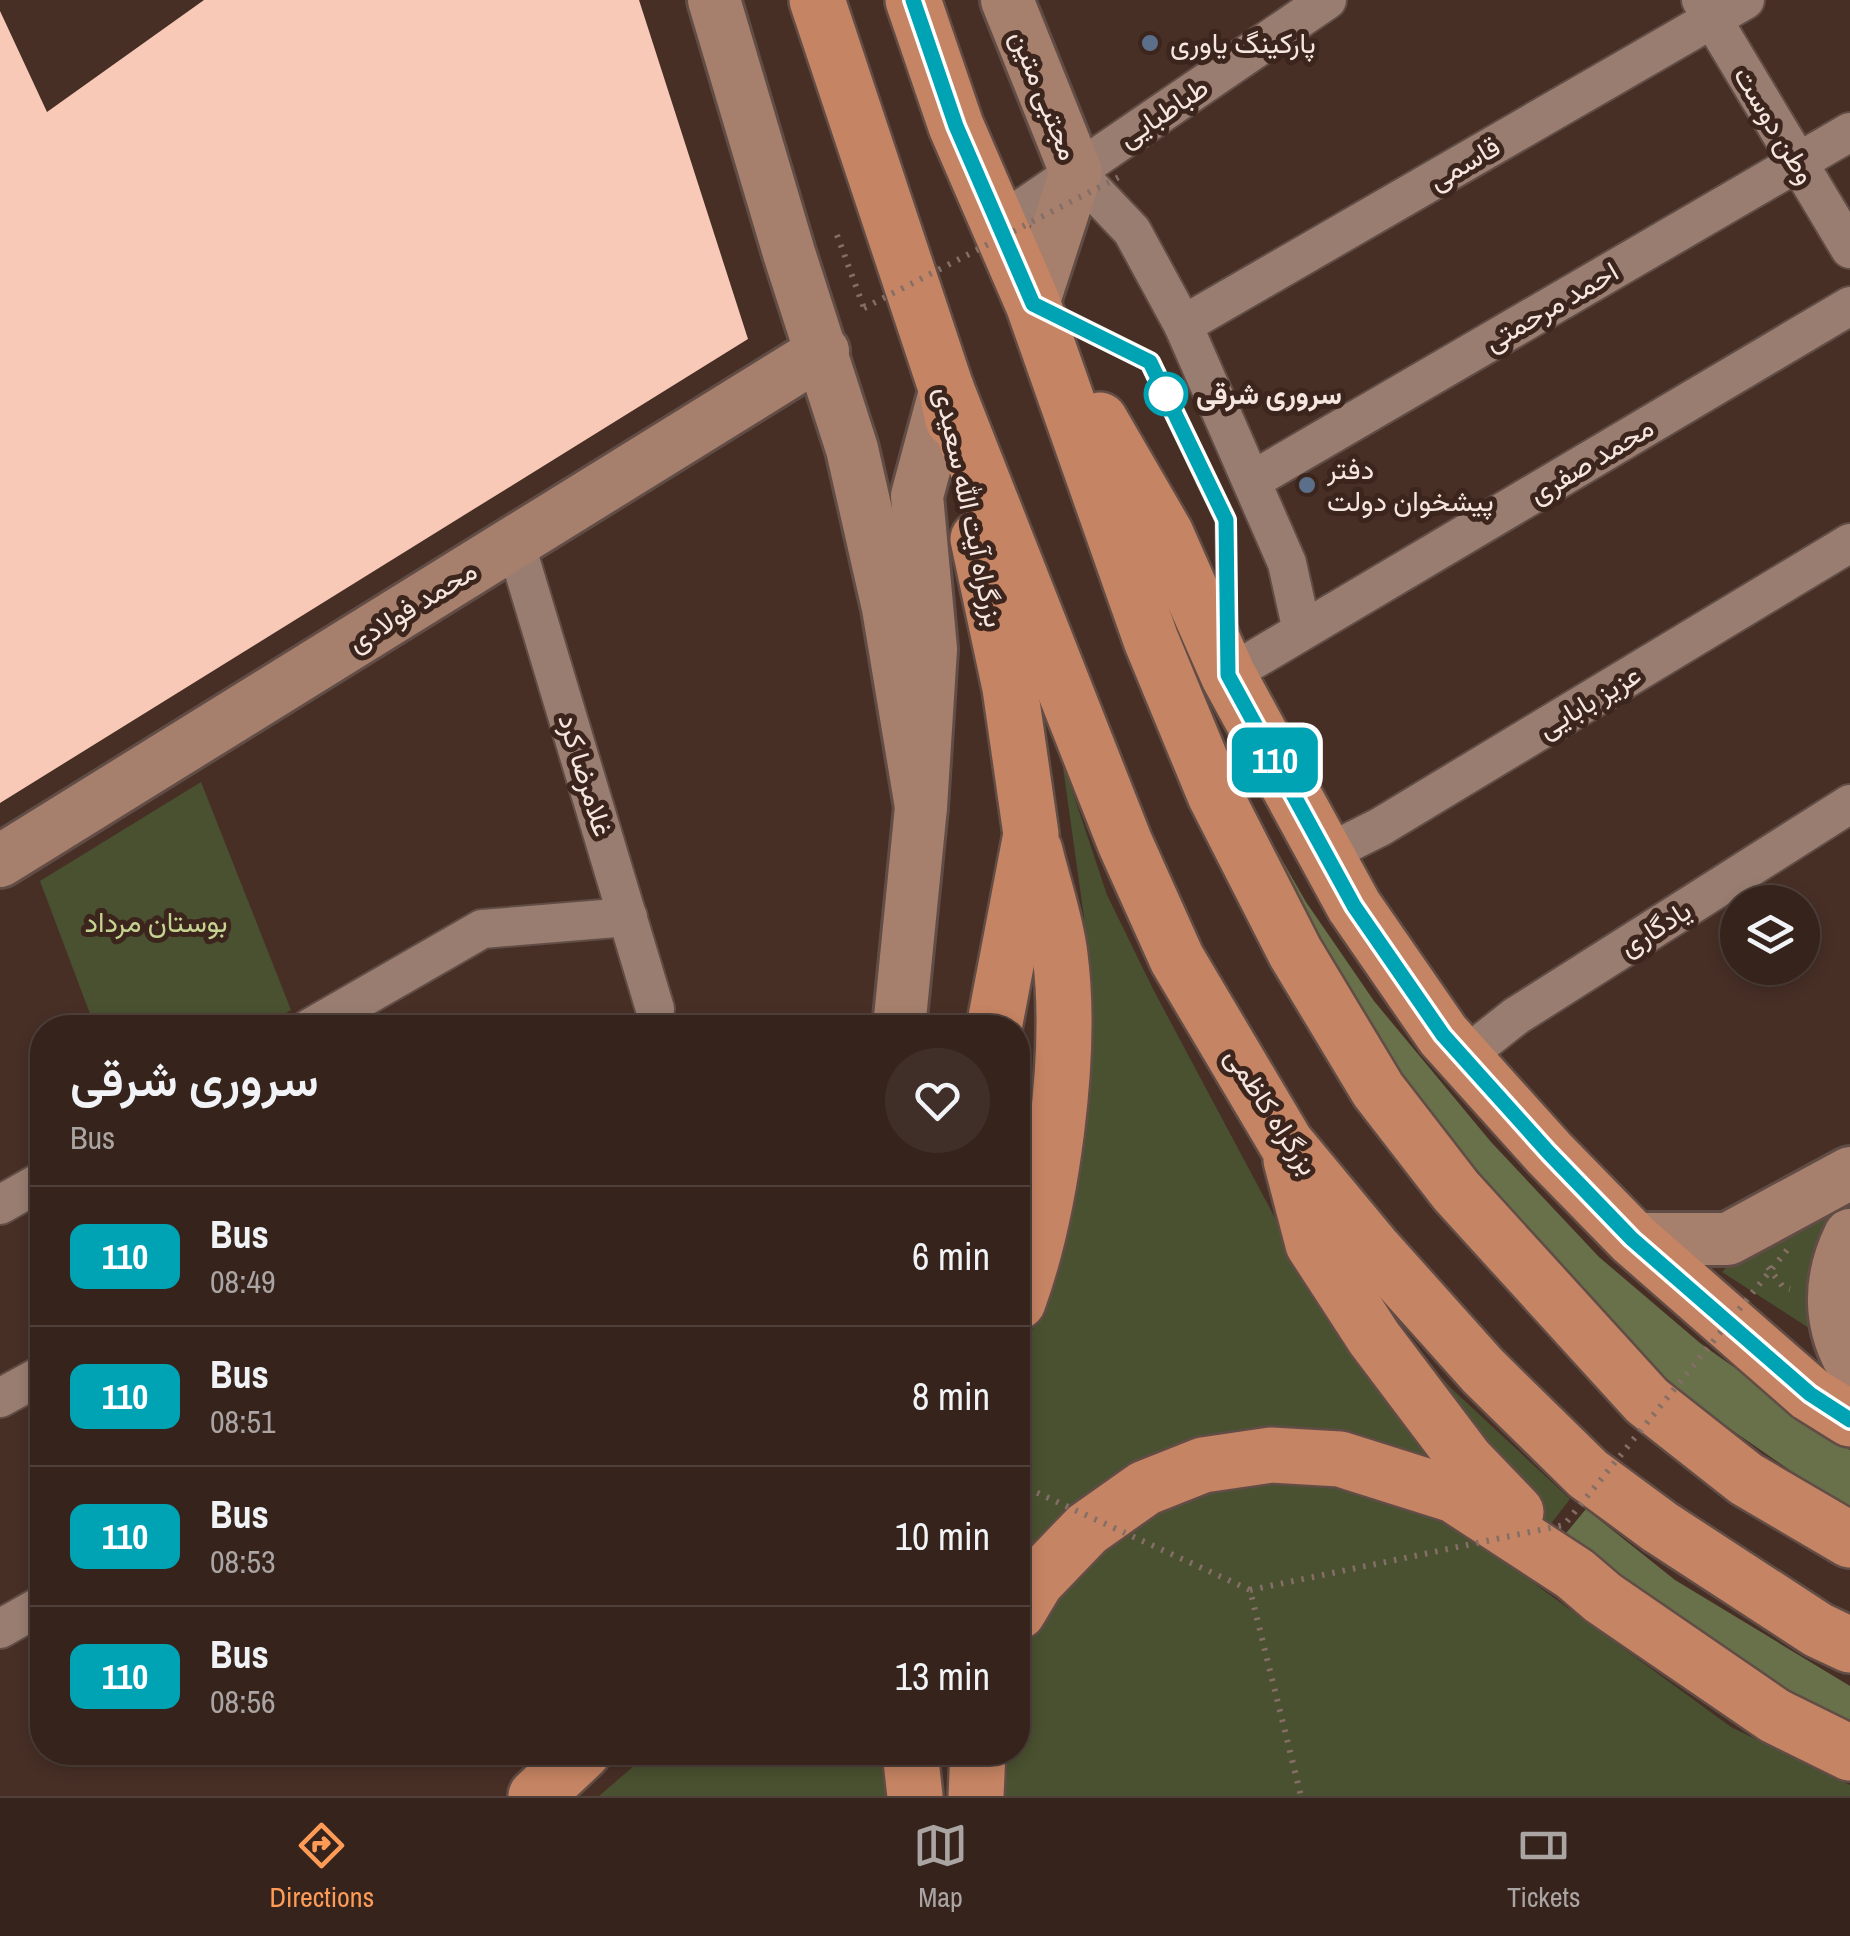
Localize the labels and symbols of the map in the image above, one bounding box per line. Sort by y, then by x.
street label: مجتبی متین [1002,24,1088,166]
place label: پارکینگ یاوری [1170,24,1316,62]
marker: پارکینگ یاوری [1139,32,1161,54]
street label: وطن دوست [1725,59,1825,191]
street label: طباطبایی [1110,68,1216,156]
street label: قاسمی [1421,127,1507,199]
street label: احمد مرحمتی [1477,252,1625,360]
marker: سروری شرقی [1145,373,1187,415]
place label: سروری شرقی [1196,375,1342,413]
street label: بزرگراه آیت الله سعیدی [926,383,1014,631]
street label: محمد صفری [1522,408,1660,512]
place label: دفتر پیشخوان دولت [1326,450,1494,520]
marker: دفتر پیشخوان دولت [1296,474,1318,496]
street label: محمد فولادی [340,551,484,661]
street label: عزیز بابایی [1530,655,1648,747]
street label: غلامرضا کرد [549,709,623,841]
line badge: 110 [1218,728,1332,792]
street label: یادگاری [1612,891,1698,965]
park label: بوستان مرداد [84,903,228,941]
street label: بزرگراه کاظمی [1216,1040,1328,1182]

